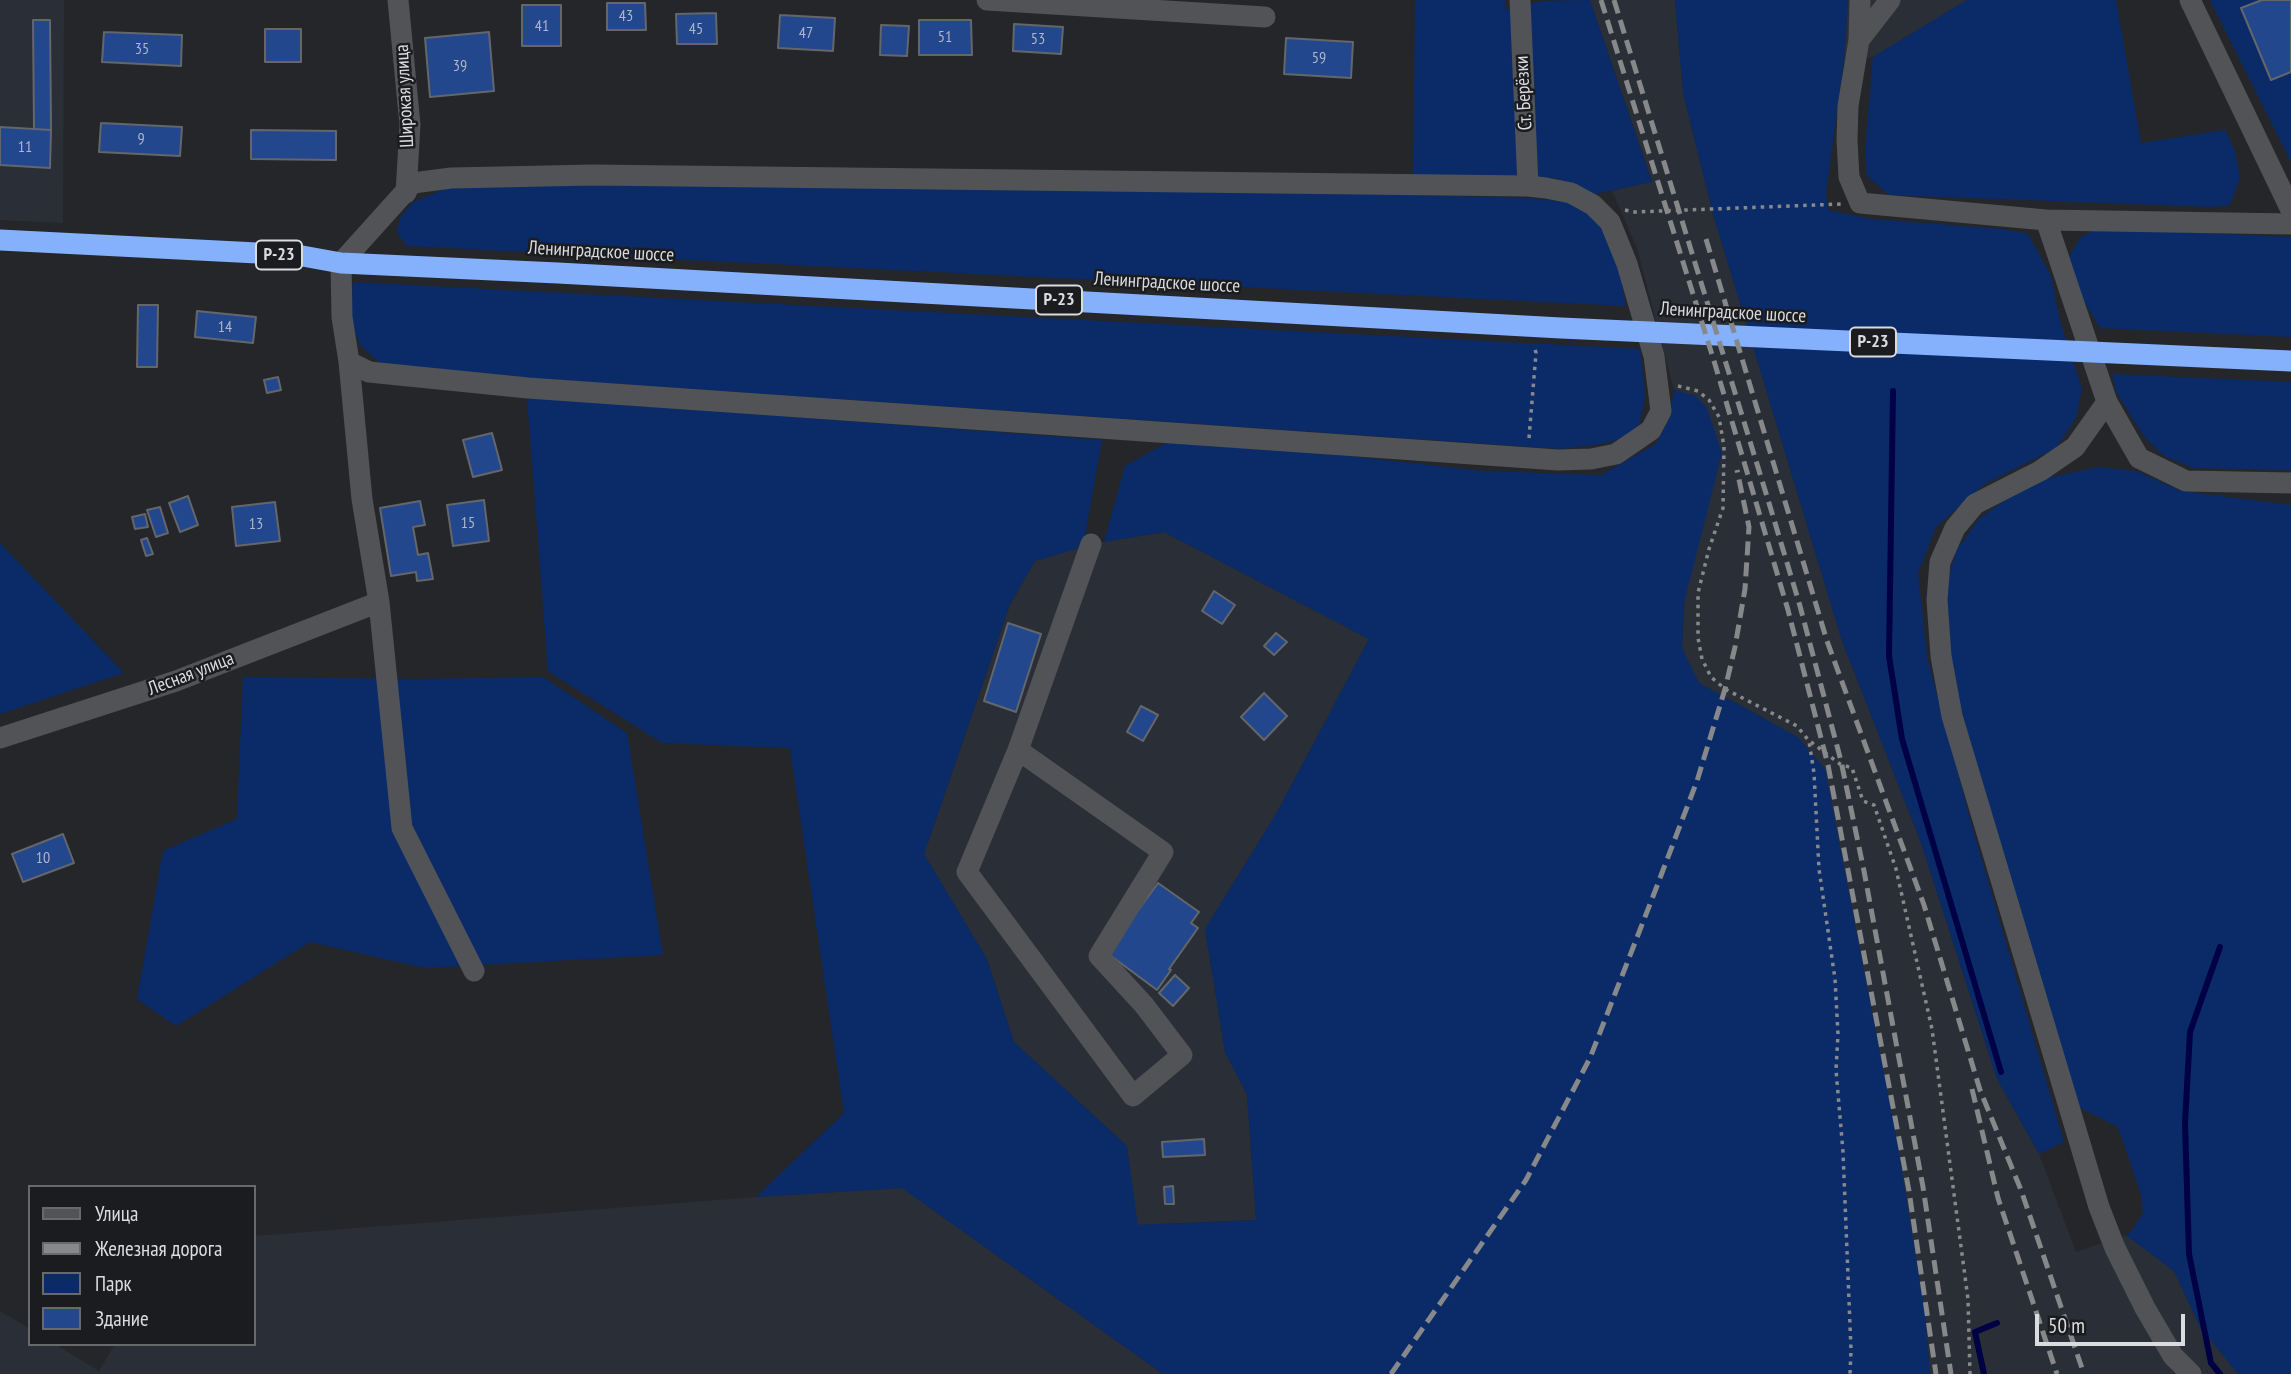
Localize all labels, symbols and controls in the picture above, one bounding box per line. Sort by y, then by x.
house number: 43 [619,6,633,26]
house number: 41 [535,16,549,36]
house number: 45 [689,19,703,39]
house number: 47 [799,23,813,43]
house number: 51 [938,27,952,47]
house number: 53 [1031,29,1045,49]
house number: 35 [135,39,149,59]
street label: Широкая улица [391,44,419,148]
house number: 59 [1312,48,1326,68]
street label: Ст. Берёзки [1511,55,1537,131]
house number: 39 [453,56,467,76]
house number: 9 [137,129,145,149]
house number: 11 [18,137,32,157]
street label: Ленинградское шоссе [527,237,675,267]
road number: Р-23 [256,241,302,270]
street label: Ленинградское шоссе [1093,268,1241,298]
road number: Р-23 [1036,286,1082,314]
street label: Ленинградское шоссе [1659,298,1807,328]
house number: 14 [218,317,232,337]
road number: Р-23 [1850,328,1896,356]
house number: 15 [461,513,475,533]
house number: 13 [249,514,263,534]
street label: Лесная улица [145,647,237,701]
house number: 10 [36,848,50,868]
legend [28,1185,256,1346]
text: Улица [95,1200,138,1227]
text: Железная дорога [95,1235,222,1262]
text: Парк [95,1270,132,1297]
scale bar [2039,1300,2190,1344]
text: Здание [95,1305,149,1332]
text: 50 m [2048,1312,2085,1339]

